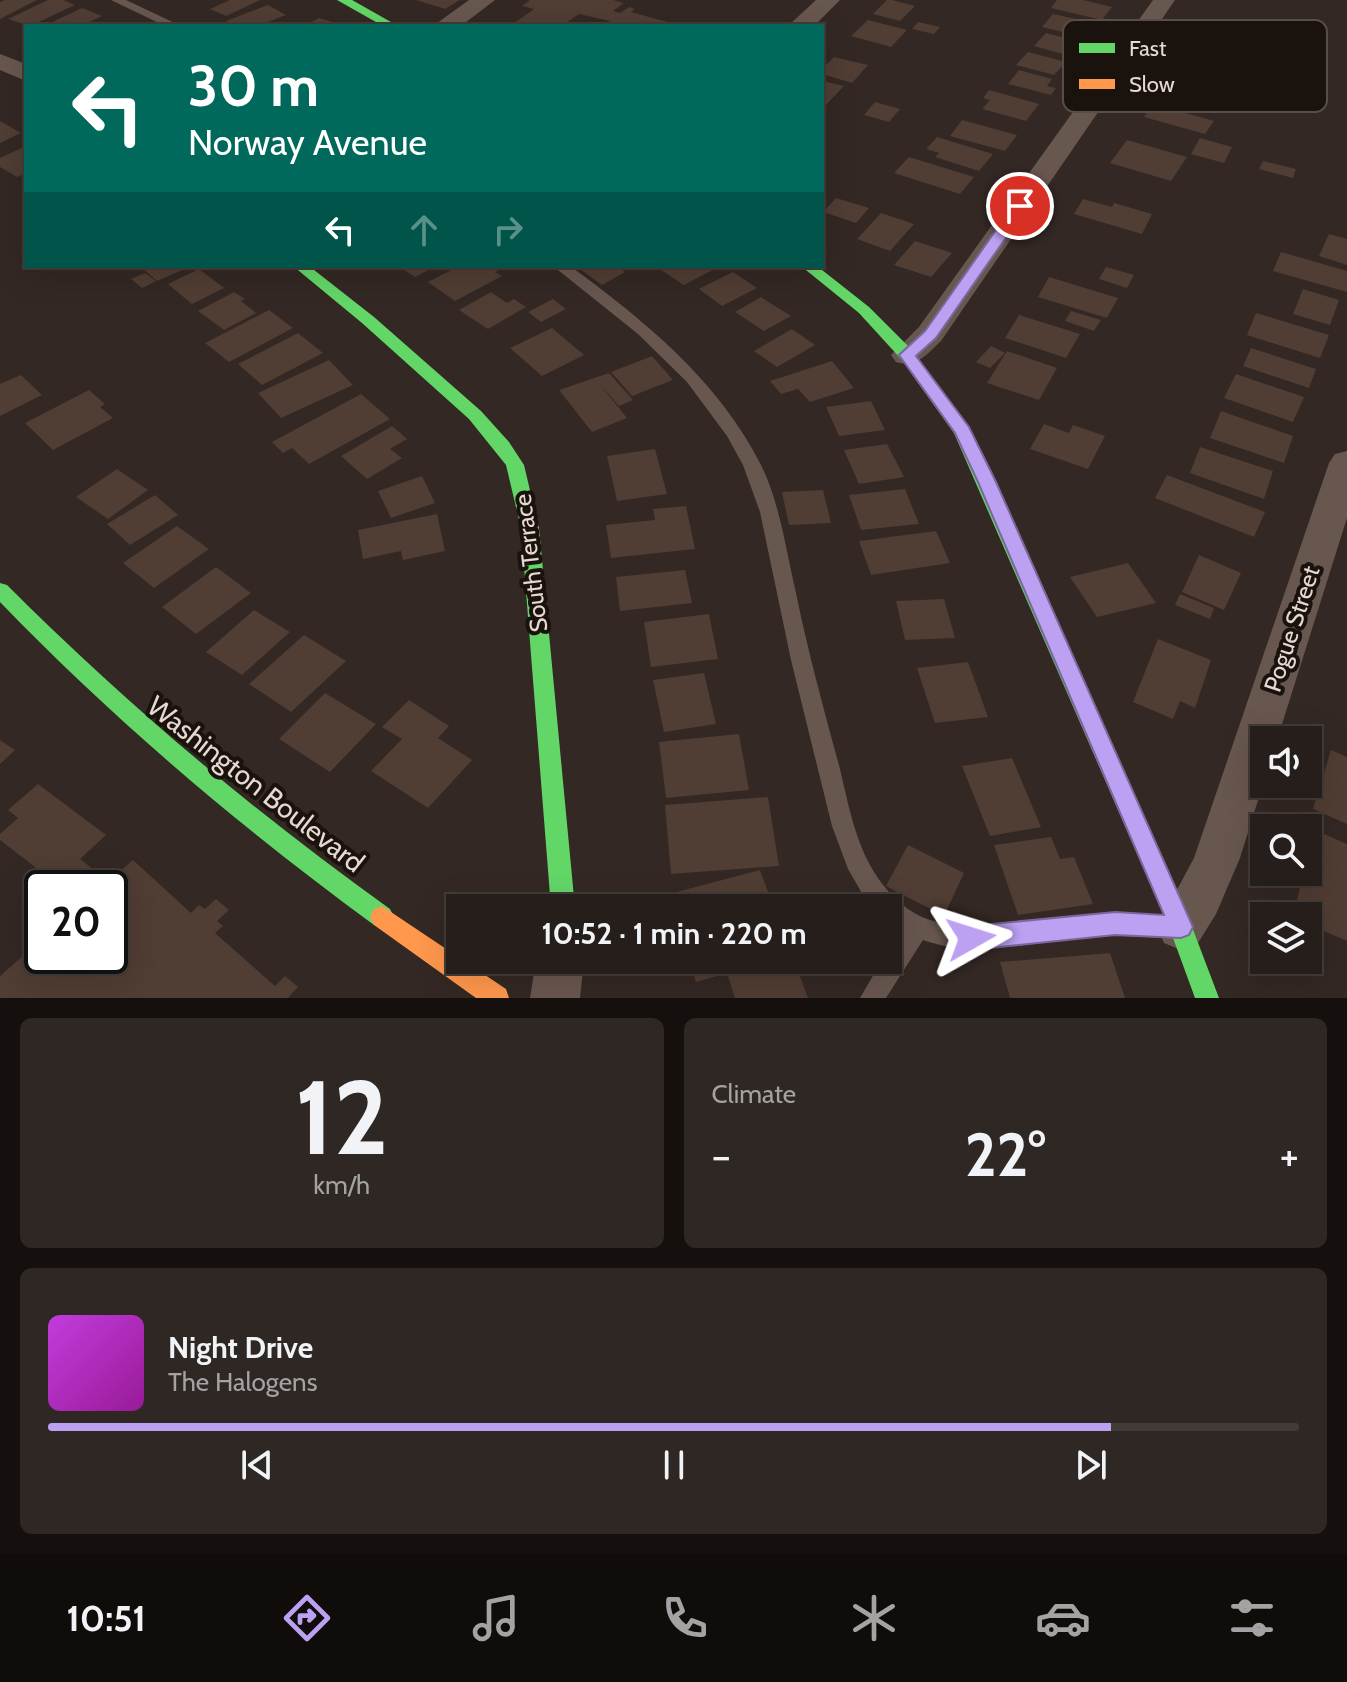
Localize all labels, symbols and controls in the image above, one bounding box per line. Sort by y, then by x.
legend [1063,20,1327,112]
text: Fast [1129,35,1167,62]
text: 30 m [188,52,319,120]
icon: left [56,56,160,160]
text: Slow [1129,71,1175,98]
text: Norway Avenue [188,120,427,164]
pin [986,172,1054,240]
icon: arrive [998,184,1042,228]
icon: left [318,208,362,252]
icon: ahead [402,208,446,252]
icon: right [486,208,530,252]
street label: South Terrace [508,492,553,634]
street label: Pogue Street [1258,562,1325,695]
street label: Washington Boulevard [141,689,371,879]
map controls [1250,726,1322,974]
button: sound [1250,726,1322,798]
button: search [1250,814,1322,886]
speed limit sign: 20 [24,870,128,974]
position arrow [929,896,1013,980]
button: layers [1250,902,1322,974]
text: 10:52 · 1 min · 220 m [541,915,807,952]
text: 12 [295,1054,388,1180]
text: Climate [712,1078,796,1110]
text: 22° [965,1118,1046,1191]
text: − [712,1129,731,1182]
text: + [1280,1129,1299,1182]
text: km/h [313,1169,370,1201]
text: Night Drive [168,1329,313,1366]
text: The Halogens [168,1366,317,1398]
icon: previous [235,1443,279,1487]
icon: pause [652,1443,696,1487]
icon: next [1069,1443,1113,1487]
icon: directions [279,1590,335,1646]
icon: music [468,1590,524,1646]
icon: phone [657,1590,713,1646]
icon: climate [846,1590,902,1646]
icon: car [1035,1590,1091,1646]
icon: filters [1224,1590,1280,1646]
text: 10:51 [67,1596,146,1640]

